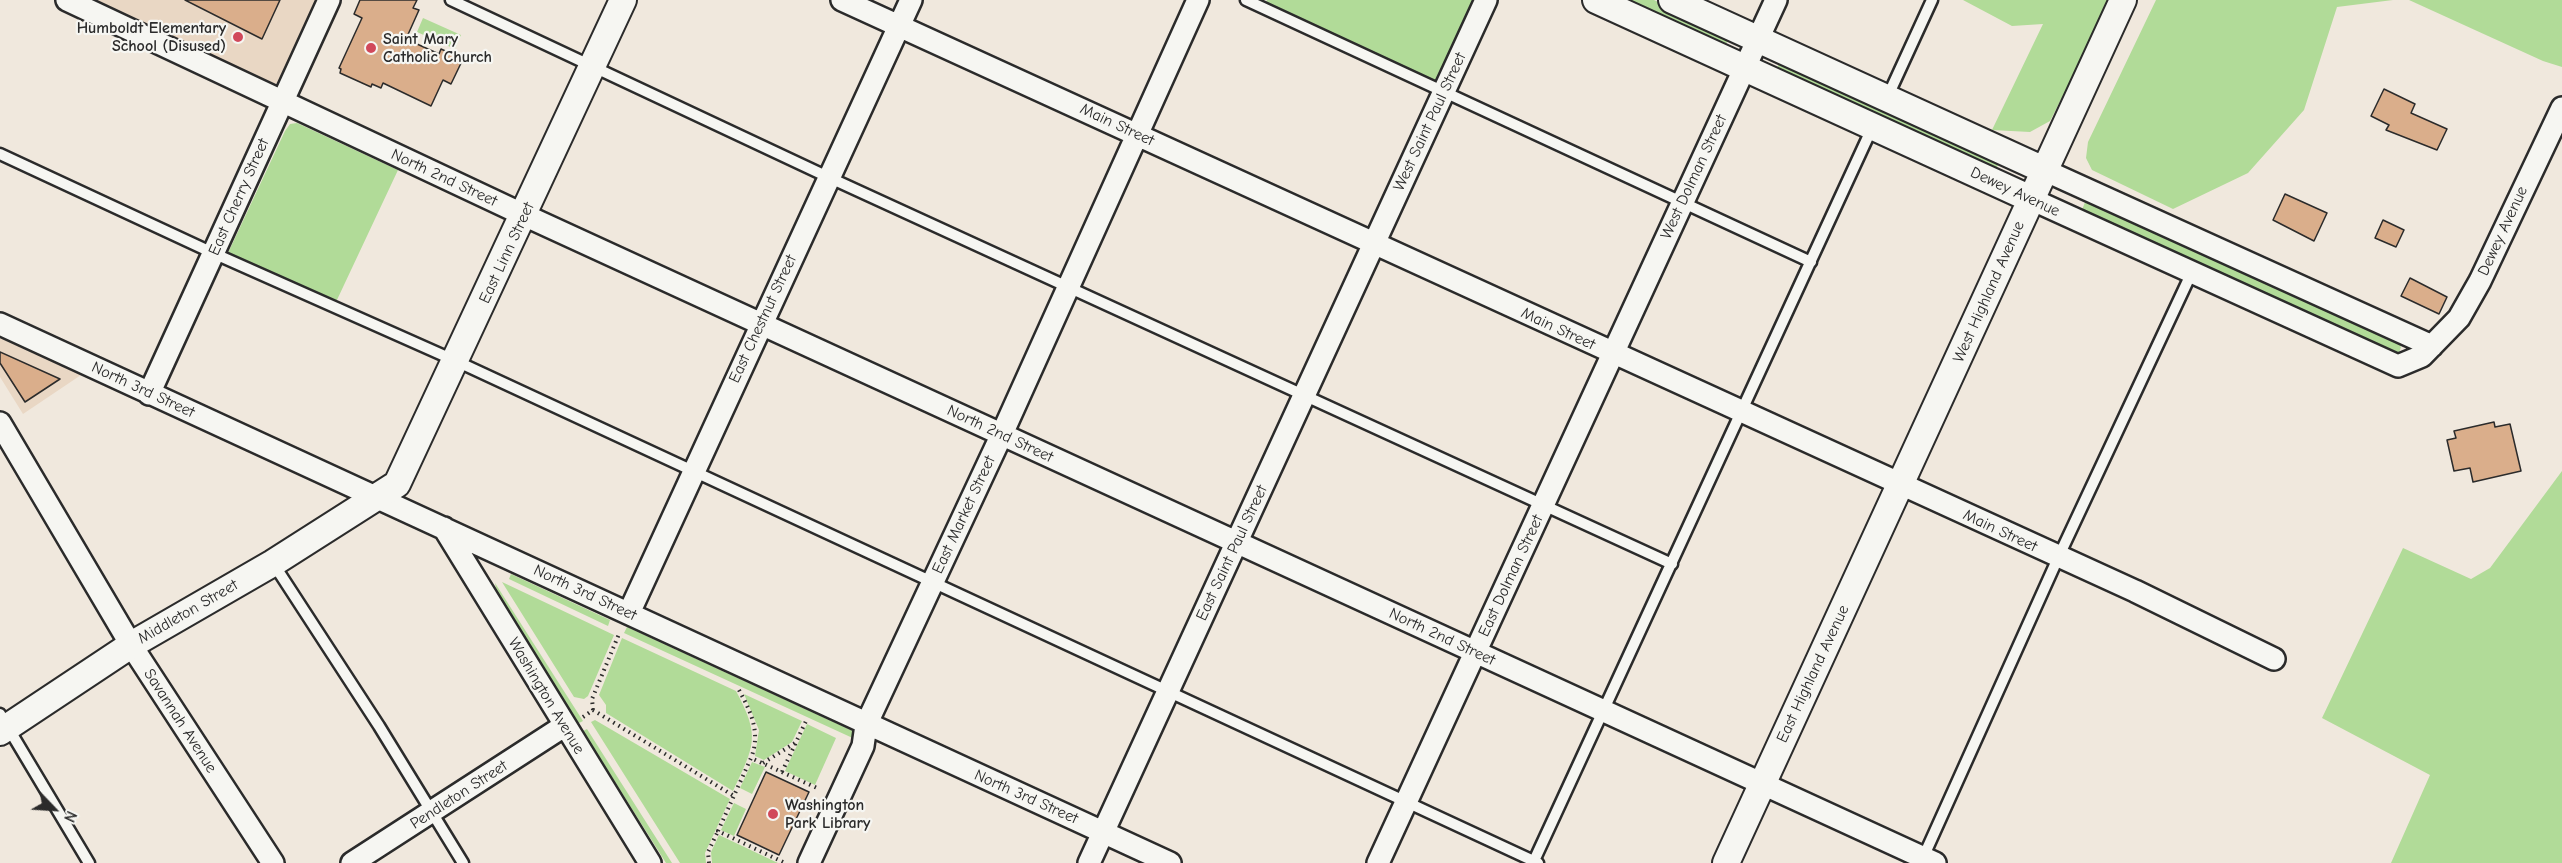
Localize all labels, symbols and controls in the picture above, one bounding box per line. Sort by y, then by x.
place label: Humboldt Elementary School (Disused) [77,18,226,56]
place label: Saint Mary Catholic Church [383,29,492,67]
marker: Humboldt Elementary School (Disused) [231,30,245,44]
marker: Saint Mary Catholic Church [364,41,378,55]
street label: West Saint Paul Street [1389,50,1471,194]
street label: Main Street [1077,99,1157,151]
street label: West Dolman Street [1657,112,1731,242]
street label: East Cherry Street [205,135,273,259]
street label: North 2nd Street [388,145,500,211]
street label: Dewey Avenue [1967,163,2063,221]
street label: Dewey Avenue [2474,183,2532,279]
street label: East Linn Street [475,199,539,307]
street label: West Highland Avenue [1949,218,2029,366]
street label: East Chestnut Street [725,252,801,386]
street label: Main Street [1518,303,1598,355]
street label: North 3rd Street [88,358,198,422]
street label: North 2nd Street [944,401,1056,467]
street label: East Market Street [928,453,1000,577]
street label: East Saint Paul Street [1192,482,1272,624]
street label: Main Street [1960,505,2040,557]
street label: East Dolman Street [1474,512,1548,640]
street label: North 3rd Street [530,561,640,625]
street label: Middleton Street [135,576,241,648]
street label: East Highland Avenue [1773,602,1853,746]
street label: North 2nd Street [1386,604,1498,670]
street label: Washington Avenue [504,634,588,758]
street label: Savannah Avenue [139,665,221,777]
street label: Pendleton Street [407,756,511,834]
street label: North 3rd Street [971,766,1081,828]
north arrow [24,779,84,839]
place label: Washington Park Library [785,795,870,833]
marker: Washington Park Library [766,807,780,821]
text: N [60,808,81,825]

